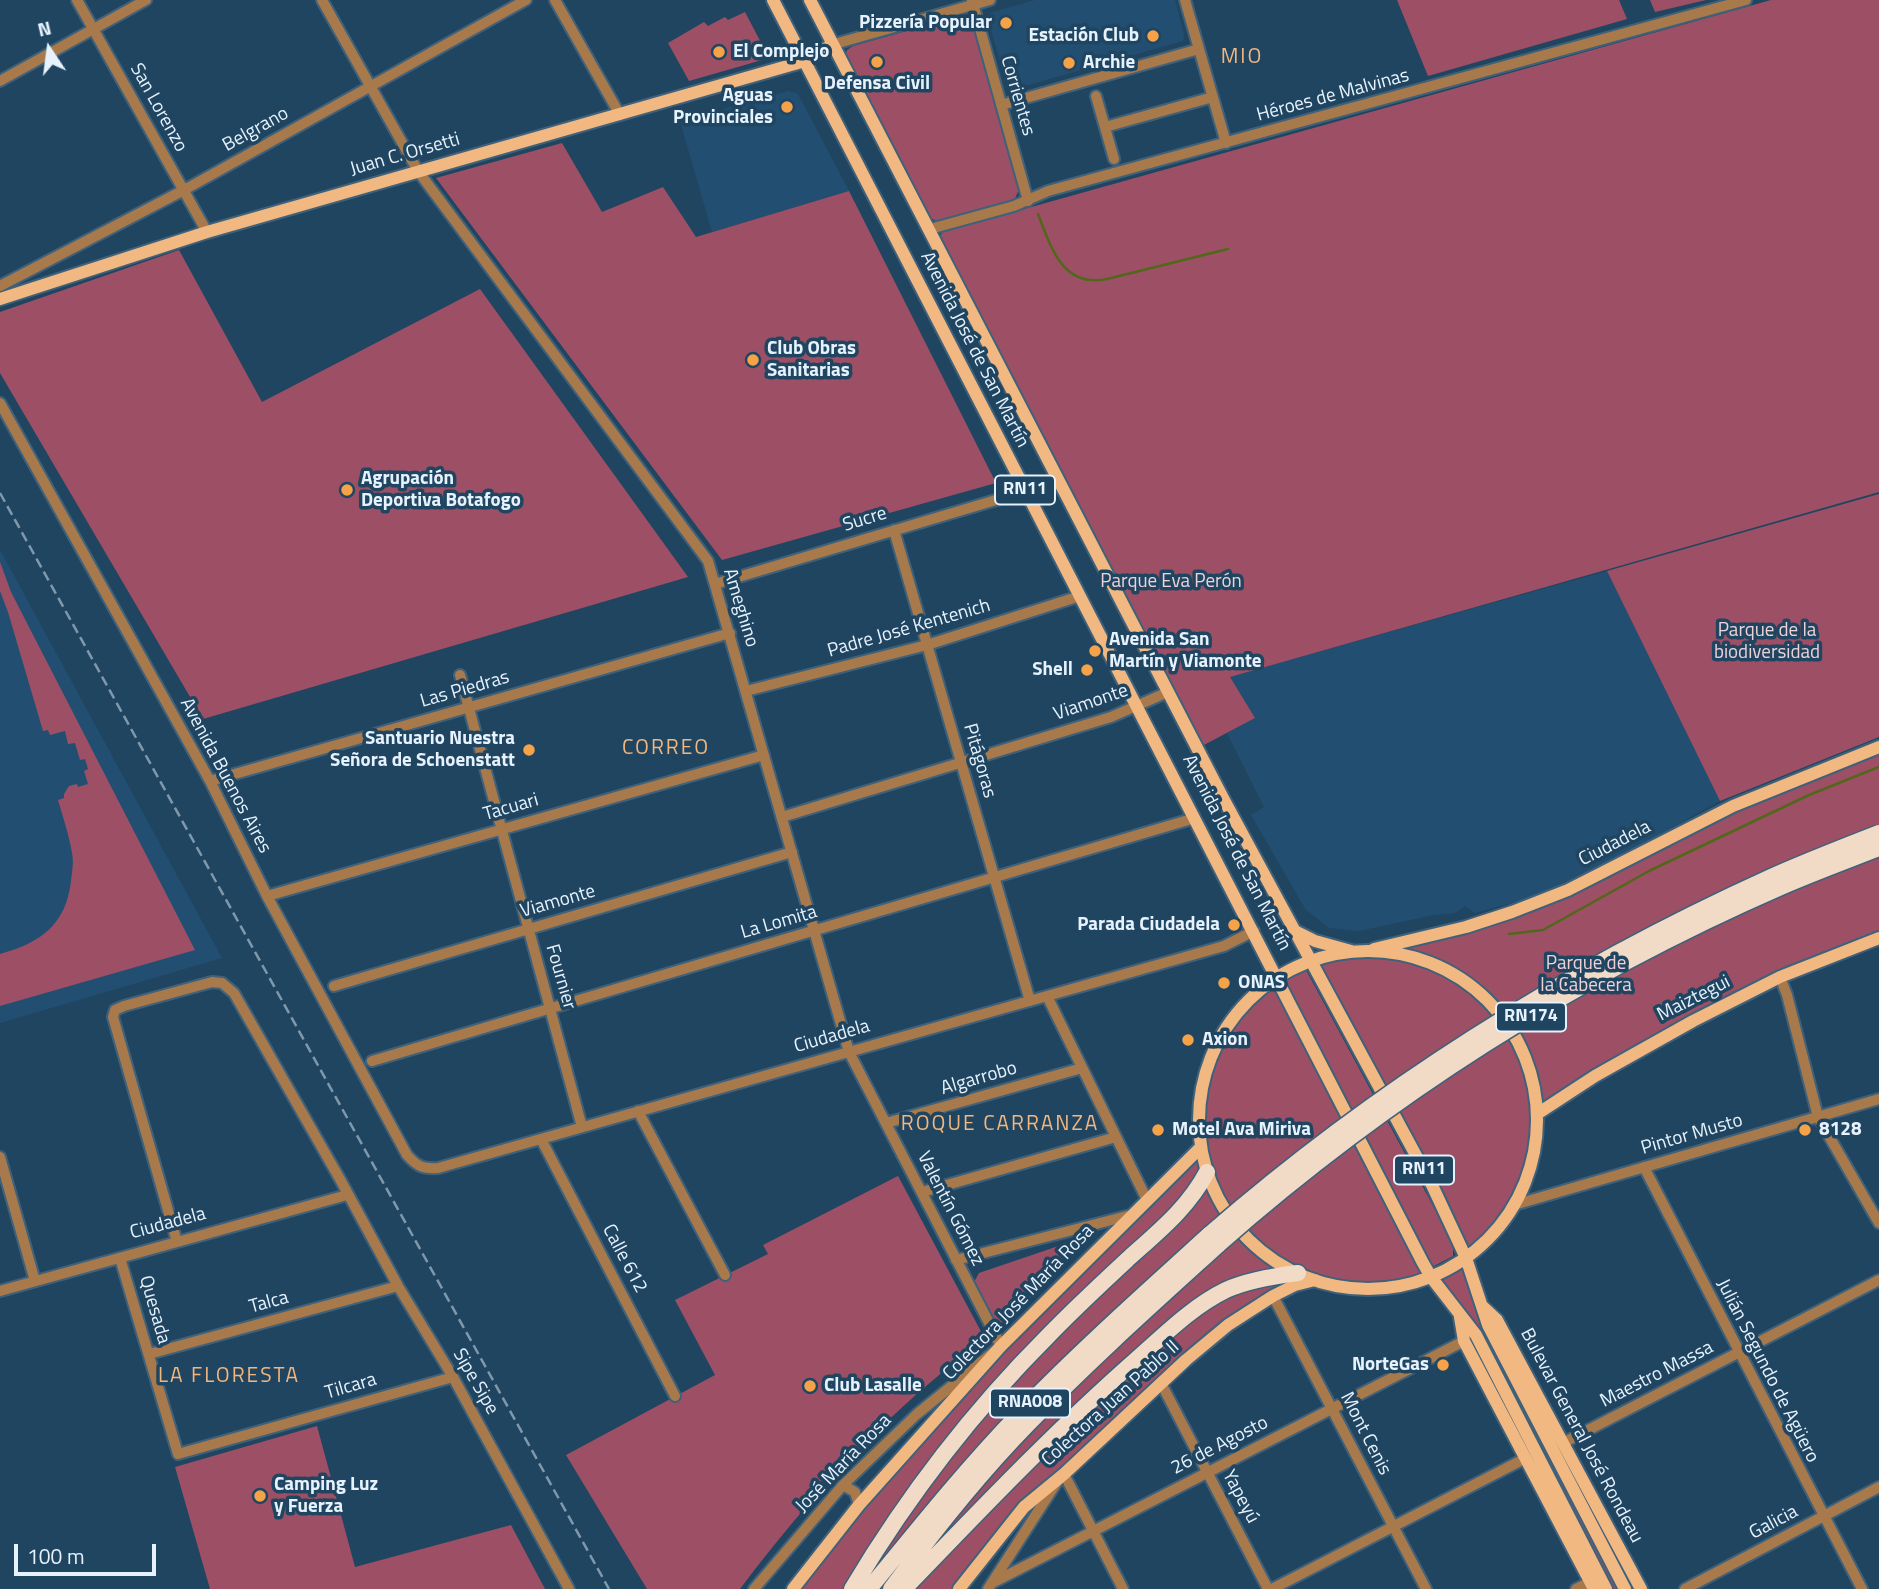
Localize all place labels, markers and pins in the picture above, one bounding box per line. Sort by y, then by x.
place label: Pizzería Popular [859,12,992,34]
marker: Pizzería Popular [998,15,1014,31]
place label: Estación Club [1028,25,1139,47]
marker: Estación Club [1145,28,1161,44]
place label: El Complejo [733,41,829,63]
marker: El Complejo [711,44,727,60]
place label: Archie [1083,52,1135,74]
marker: Defensa Civil [869,54,885,70]
marker: Archie [1061,55,1077,71]
place label: Defensa Civil [824,73,930,95]
place label: Aguas Provinciales [673,85,773,129]
marker: Aguas Provinciales [779,99,795,115]
place label: Club Obras Sanitarias [767,338,856,382]
marker: Club Obras Sanitarias [745,352,761,368]
place label: Agrupación Deportiva Botafogo [361,468,521,512]
marker: Agrupación Deportiva Botafogo [339,482,355,498]
place label: Avenida San Martín y Viamonte [1109,629,1261,673]
marker: Avenida San Martín y Viamonte [1087,643,1103,659]
place label: Shell [1032,659,1073,681]
marker: Shell [1079,662,1095,678]
place label: Santuario Nuestra Señora de Schoenstatt [330,728,515,772]
marker: Santuario Nuestra Señora de Schoenstatt [521,742,537,758]
place label: Parada Ciudadela [1077,914,1220,936]
marker: Parada Ciudadela [1226,917,1242,933]
place label: ONAS [1238,972,1285,994]
marker: ONAS [1216,975,1232,991]
place label: Axion [1202,1029,1248,1051]
marker: Axion [1180,1032,1196,1048]
place label: Motel Ava Miriva [1172,1119,1311,1141]
place label: 8128 [1819,1119,1862,1141]
marker: Motel Ava Miriva [1150,1122,1166,1138]
marker: 8128 [1797,1122,1813,1138]
place label: NorteGas [1352,1354,1429,1376]
marker: NorteGas [1435,1357,1451,1373]
place label: Club Lasalle [824,1375,922,1397]
marker: Club Lasalle [802,1378,818,1394]
place label: Camping Luz y Fuerza [274,1474,378,1518]
marker: Camping Luz y Fuerza [252,1488,268,1504]

